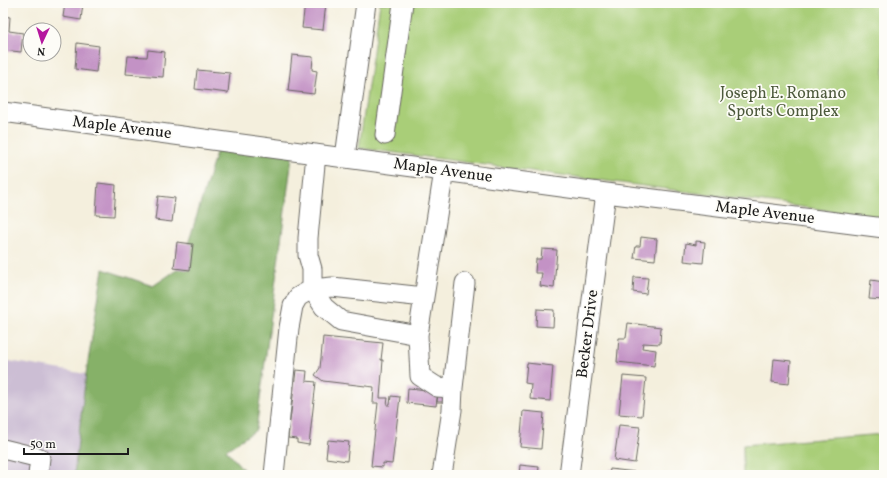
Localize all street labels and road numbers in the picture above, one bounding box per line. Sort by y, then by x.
street label: Maple Avenue [71,111,173,145]
street label: Maple Avenue [392,153,494,189]
street label: Maple Avenue [714,196,816,230]
street label: Becker Drive [572,288,604,380]

